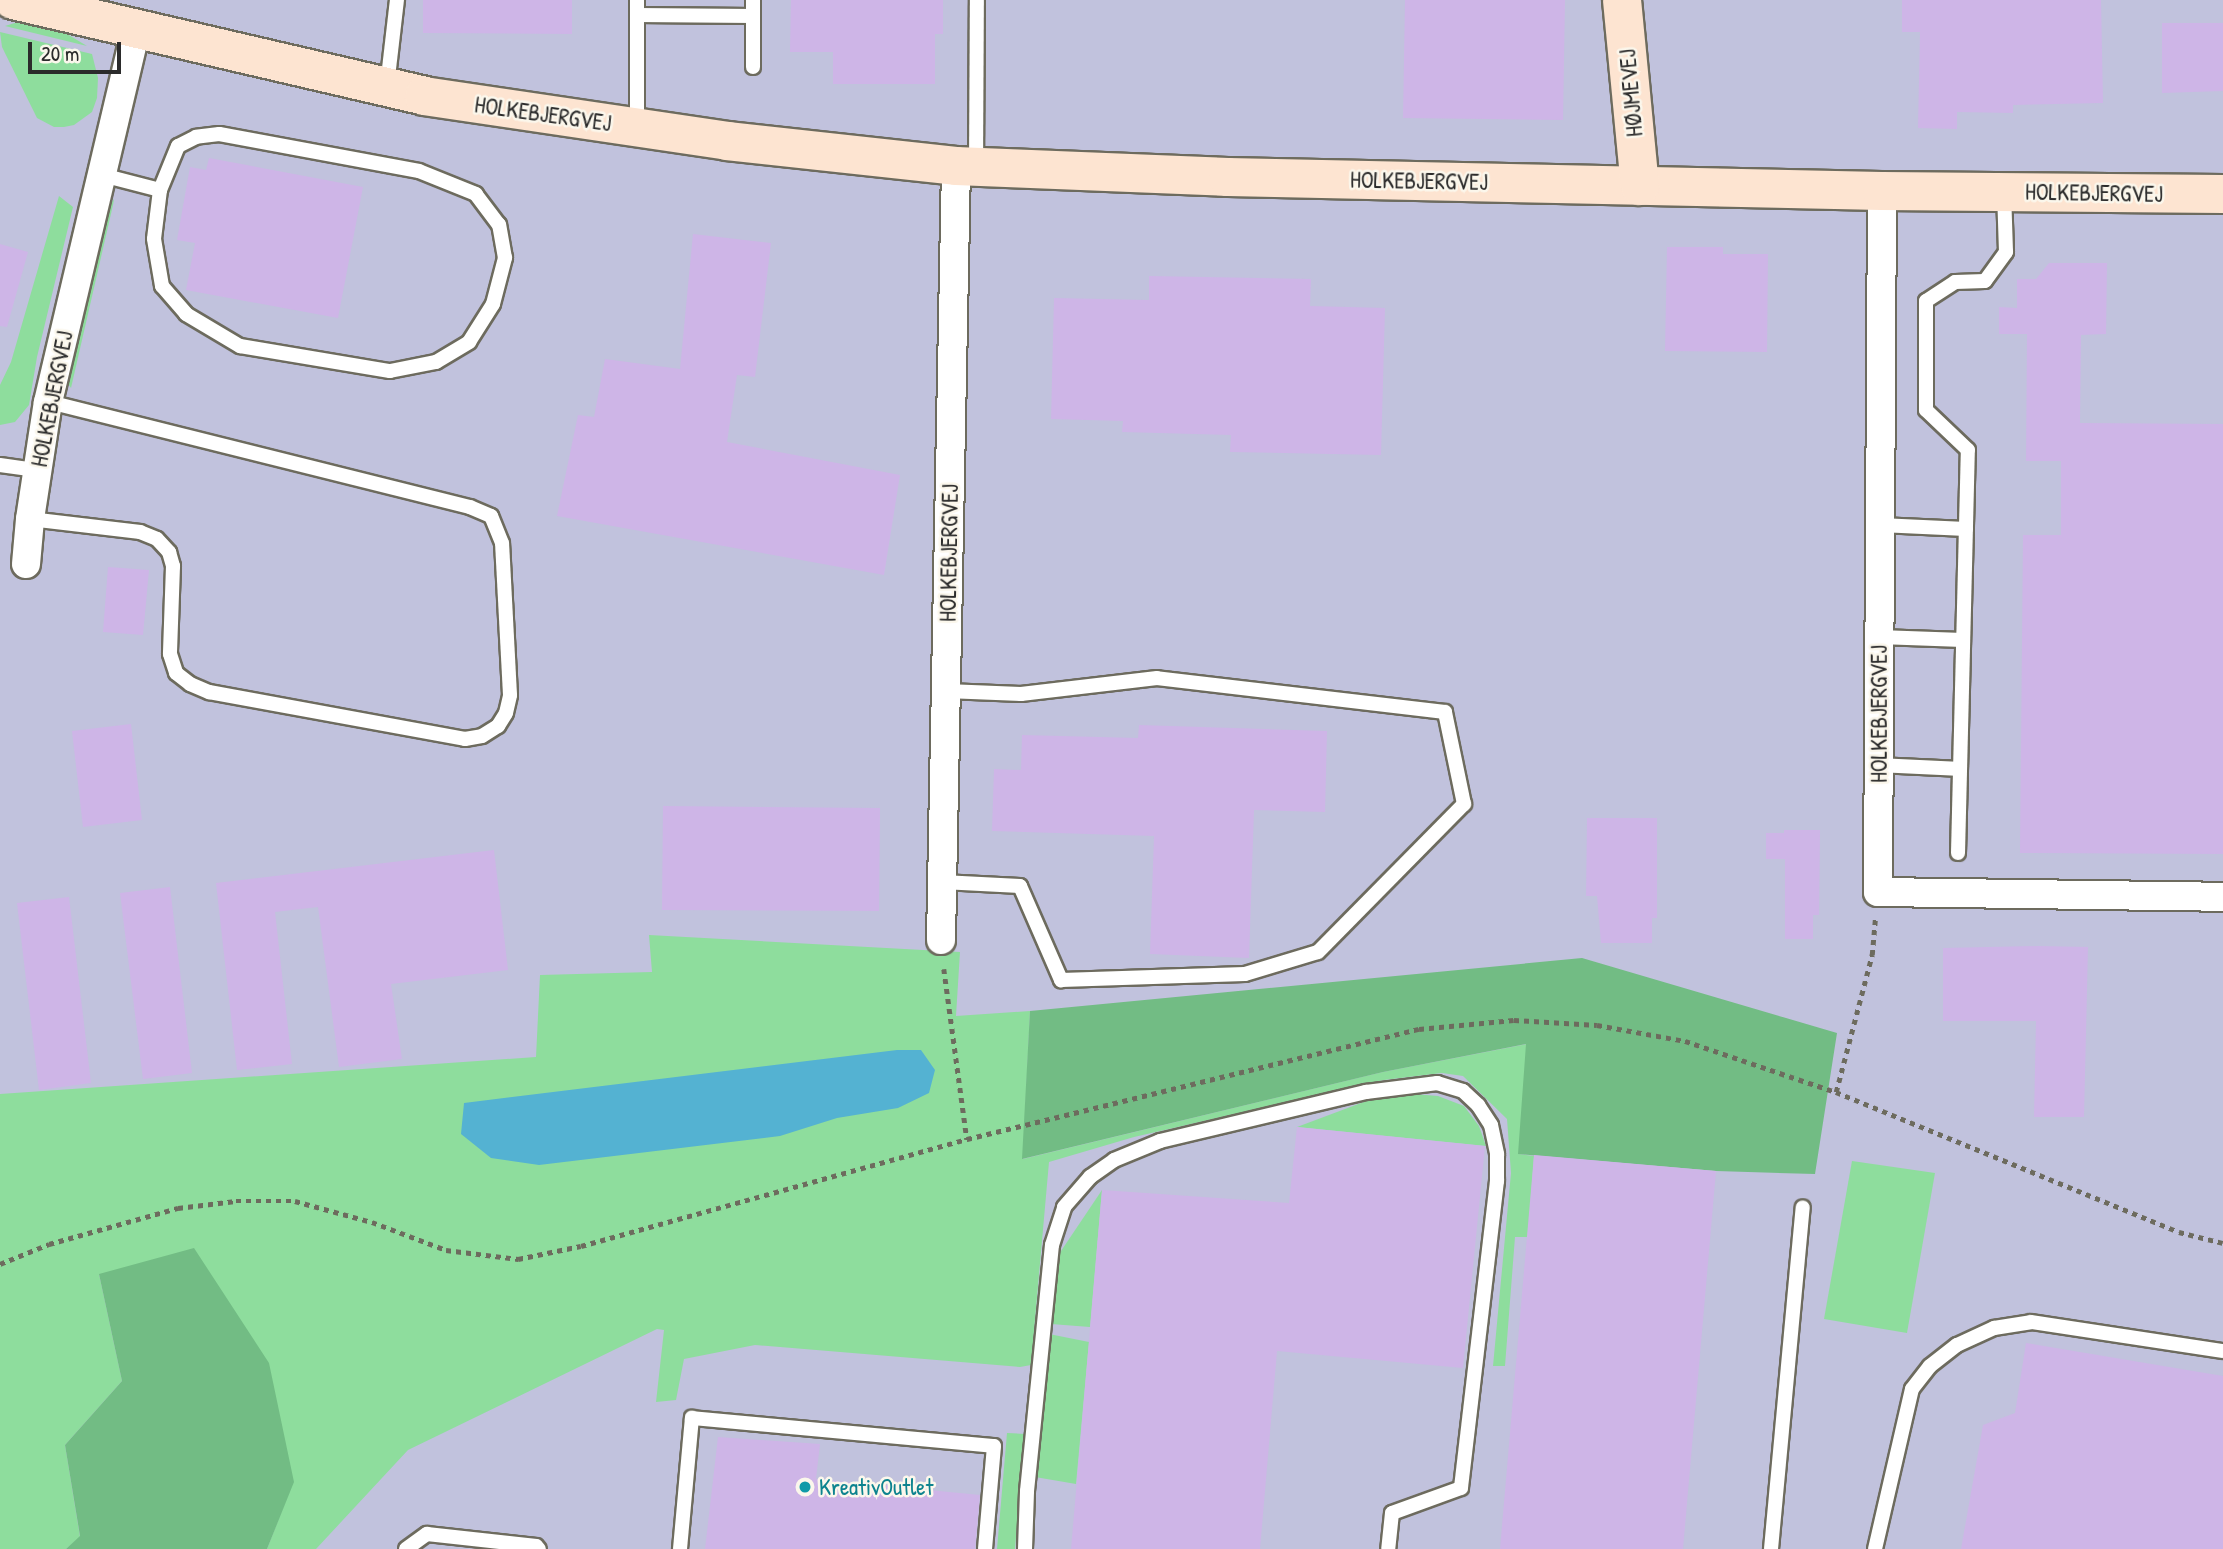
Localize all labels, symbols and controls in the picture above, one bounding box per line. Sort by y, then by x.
scale bar [32,28,124,72]
text: 20 m [41,39,79,68]
street label: HØJMEVEJ [1613,48,1649,138]
street label: HOLKEBJERGVEJ [473,91,613,137]
street label: HOLKEBJERGVEJ [1350,166,1488,196]
street label: HOLKEBJERGVEJ [2025,178,2163,208]
street label: HOLKEBJERGVEJ [25,329,79,469]
street label: HOLKEBJERGVEJ [934,484,964,622]
street label: HOLKEBJERGVEJ [1865,645,1893,783]
place label: KreativOutlet [819,1473,933,1501]
marker: KreativOutlet [797,1479,813,1495]

